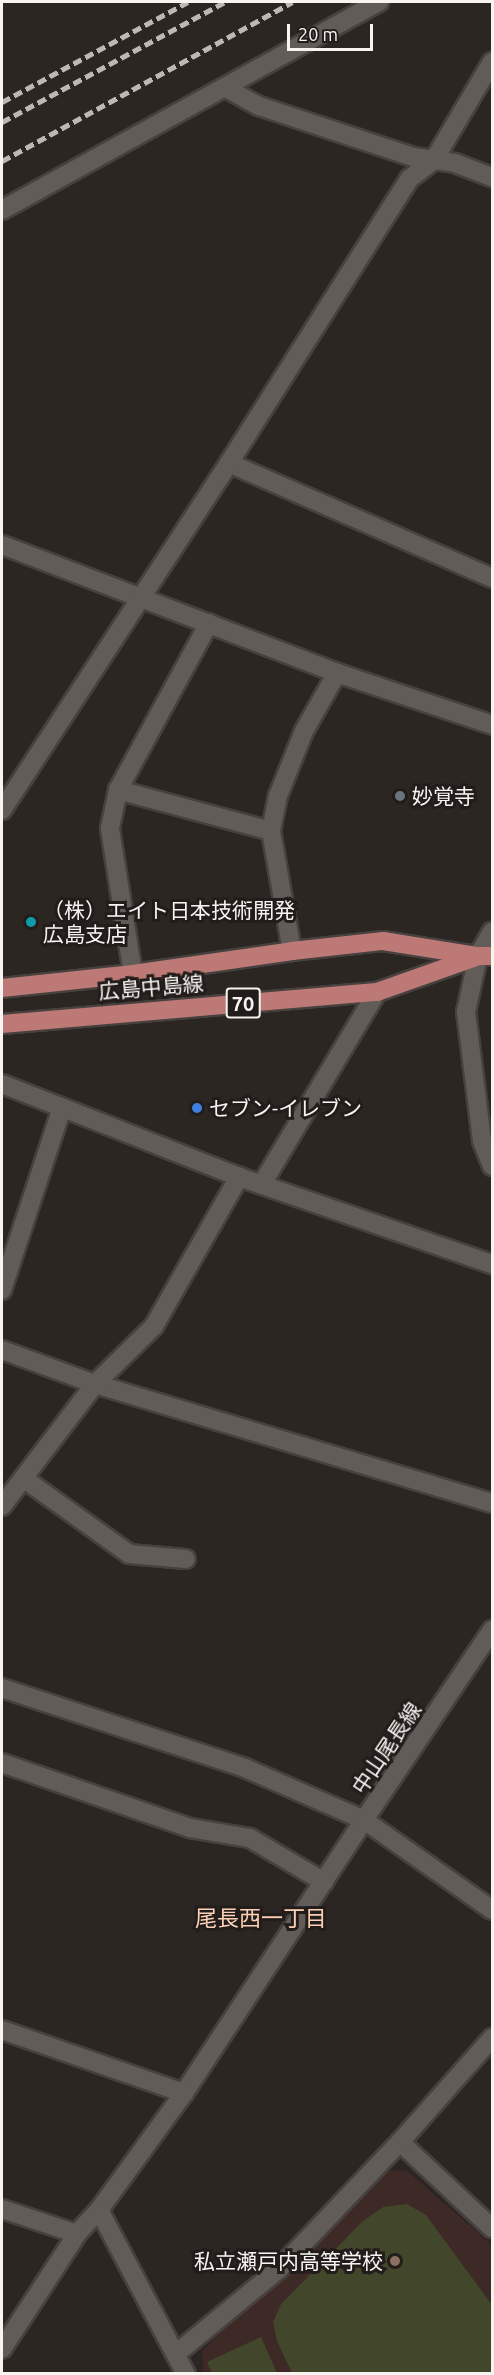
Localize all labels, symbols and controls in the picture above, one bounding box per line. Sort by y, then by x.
scale bar [290,12,376,50]
text: 20 m [298,24,338,44]
place label: 妙覚寺 [412,783,475,809]
marker: 妙覚寺 [393,789,407,803]
place label: （株）エイト日本技術開発 広島支店 [43,897,295,947]
marker: （株）エイト日本技術開発 広島支店 [24,915,38,929]
street label: 広島中島線 [98,970,204,1004]
road number: 70 [225,986,261,1020]
place label: セブン-イレブン [209,1095,362,1121]
marker: セブン-イレブン [190,1101,204,1115]
street label: 中山尾長線 [346,1697,426,1799]
district label: 尾長西一丁目 [195,1905,327,1931]
place label: 私立瀬戸内高等学校 [194,2248,383,2274]
marker: 私立瀬戸内高等学校 [388,2254,402,2268]

